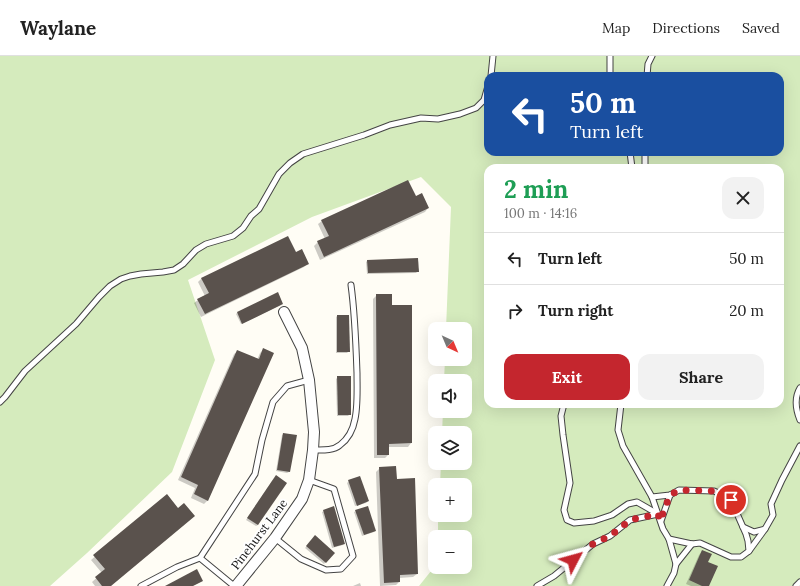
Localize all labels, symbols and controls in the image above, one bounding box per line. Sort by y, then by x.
text: Waylane [20,16,96,40]
text: Map [602,19,630,37]
text: Directions [652,19,720,37]
text: Saved [742,19,780,37]
text: 50 m [570,85,636,121]
icon: left [504,88,556,140]
text: Turn left [570,120,643,143]
text: 2 min [504,174,568,205]
button: close [722,177,764,219]
text: 100 m · 14:16 [504,205,577,222]
icon: left [504,248,526,270]
text: Turn left [538,249,602,268]
text: 50 m [729,249,764,268]
icon: right [504,300,526,322]
text: Turn right [538,301,614,320]
text: 20 m [729,301,764,320]
north arrow [428,322,472,366]
map controls [428,322,472,574]
button: Exit [504,354,630,400]
button: Share [638,354,764,400]
button: sound [428,374,472,418]
button: layers [428,426,472,470]
button: + [428,478,472,522]
pin [714,483,748,517]
icon: arrive [720,489,742,511]
street label: Pinehurst Lane [228,495,291,572]
button: − [428,530,472,574]
position arrow [552,539,594,581]

